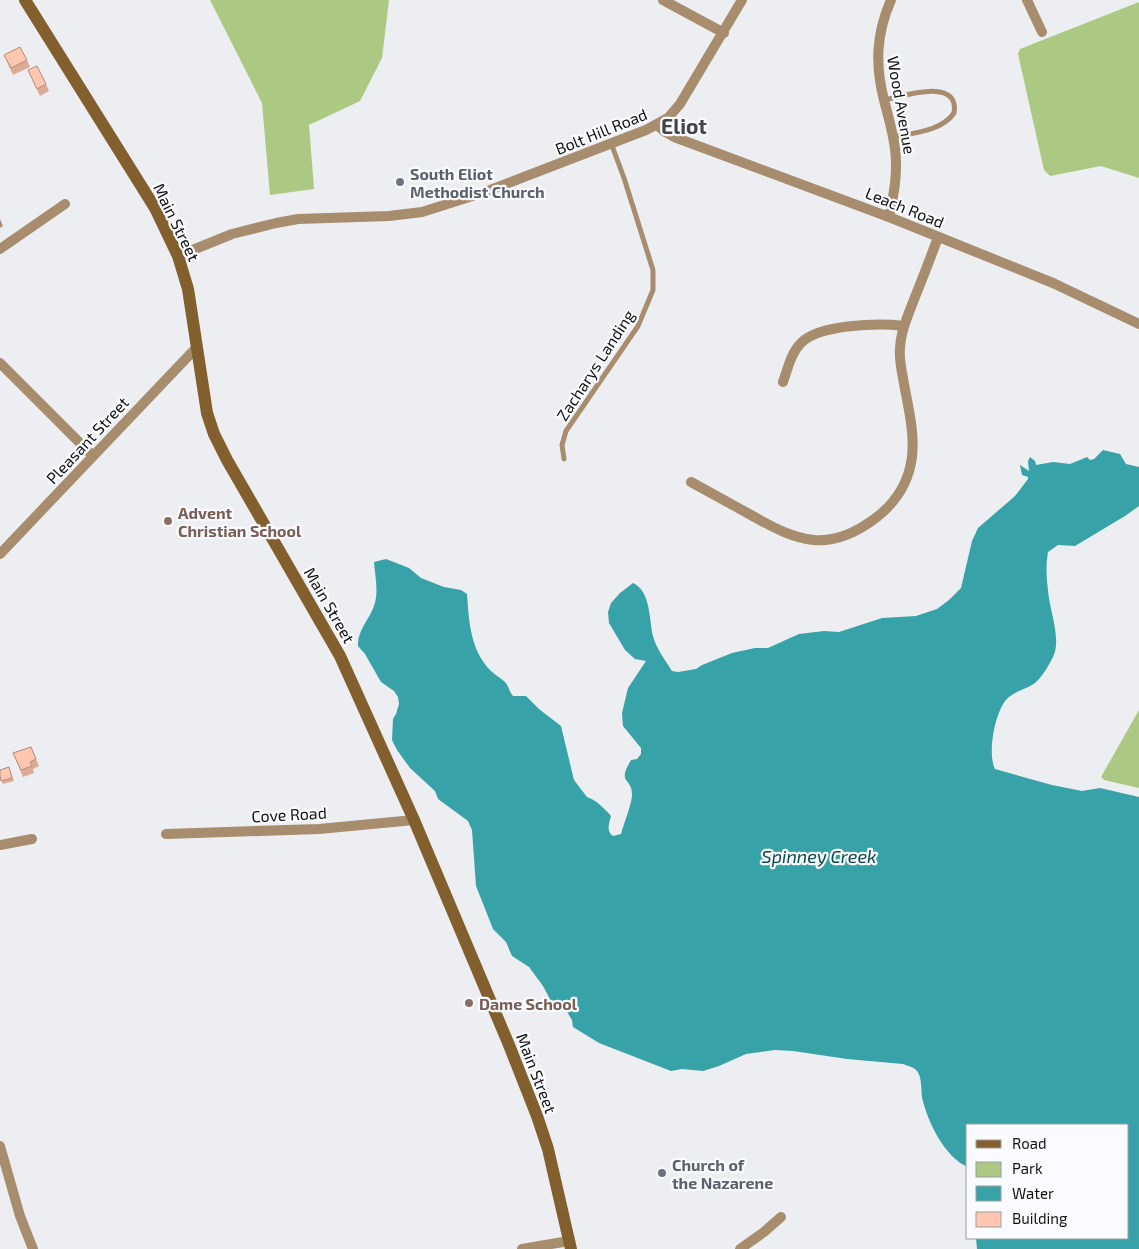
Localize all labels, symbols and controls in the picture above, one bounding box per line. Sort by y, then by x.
street label: Wood Avenue [884,55,920,155]
street label: Bolt Hill Road [552,104,650,158]
district label: Eliot [661,113,707,138]
place label: South Eliot Methodist Church [410,164,545,201]
marker: South Eliot Methodist Church [394,176,406,188]
street label: Main Street [150,180,204,264]
street label: Leach Road [863,183,947,231]
street label: Zacharys Landing [552,306,638,424]
street label: Pleasant Street [42,393,132,487]
place label: Advent Christian School [178,503,302,540]
marker: Advent Christian School [162,515,174,527]
street label: Main Street [301,564,359,646]
street label: Cove Road [251,803,327,825]
water label: Spinney Creek [762,845,876,867]
place label: Dame School [479,994,578,1013]
marker: Dame School [463,997,475,1009]
street label: Main Street [513,1030,561,1116]
legend [966,1124,1129,1239]
text: Road [1012,1134,1047,1152]
place label: Church of the Nazarene [672,1155,773,1192]
text: Park [1012,1159,1043,1177]
marker: Church of the Nazarene [656,1167,668,1179]
text: Water [1012,1184,1054,1202]
text: Building [1012,1209,1068,1227]

